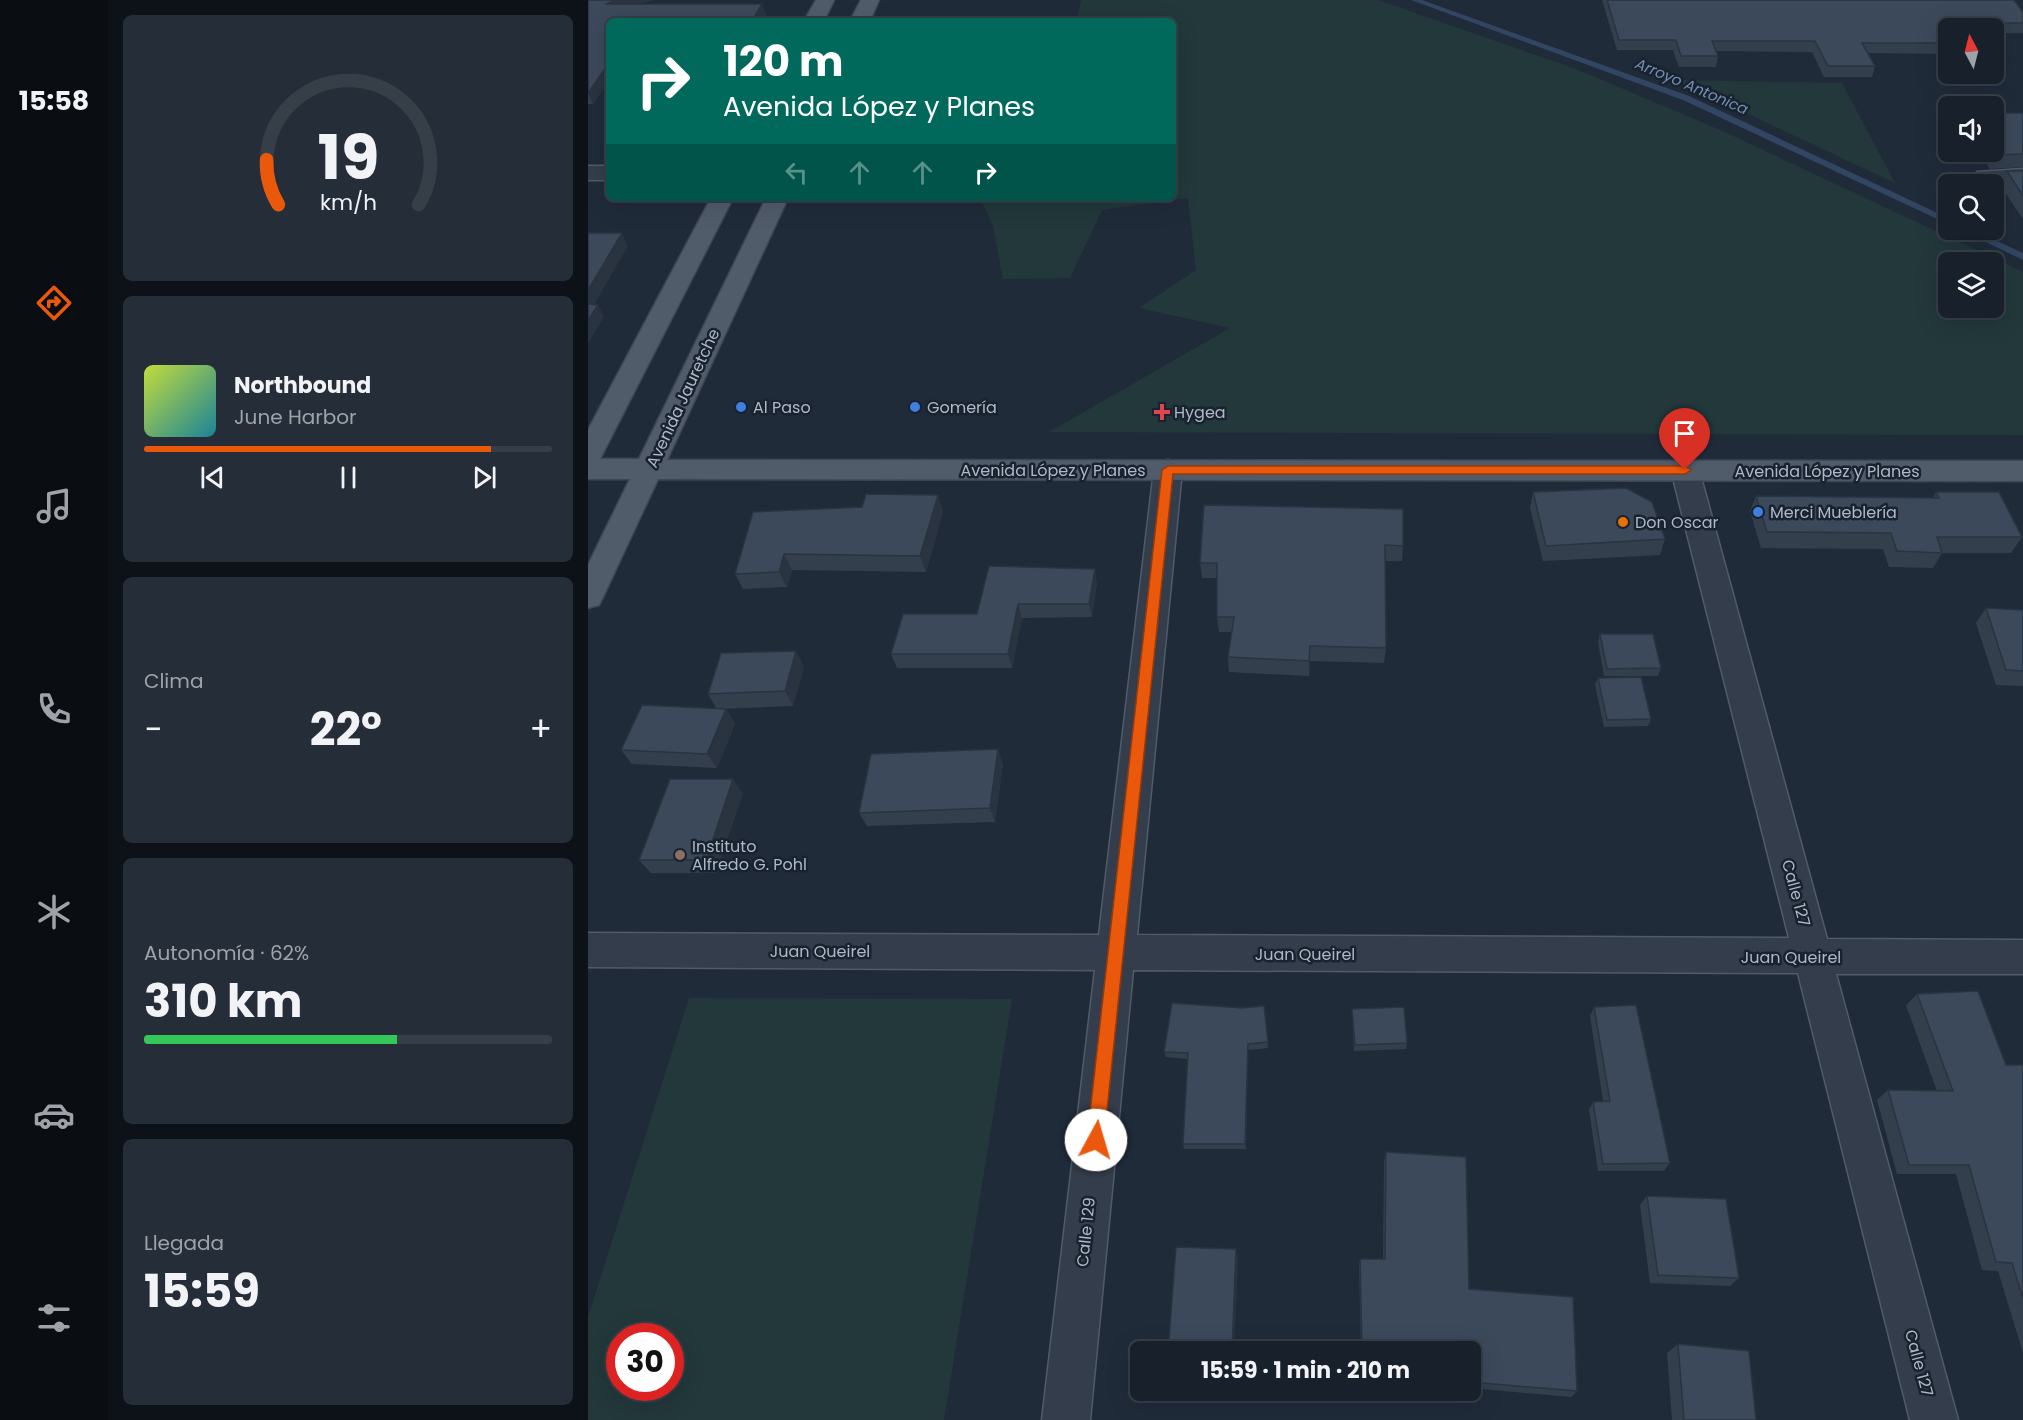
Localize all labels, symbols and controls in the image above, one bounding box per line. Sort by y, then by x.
north arrow [1938,18,2004,84]
map controls [1938,18,2004,318]
text: 120 m [723,32,844,91]
icon: right [624,42,702,120]
water label: Arroyo Antonica [1631,52,1752,119]
text: 15:58 [19,82,89,119]
text: Avenida López y Planes [723,88,1035,125]
button: sound [1938,96,2004,162]
text: 19 [317,113,379,201]
icon: left [780,156,813,189]
icon: ahead [843,156,876,189]
icon: ahead [906,156,939,189]
icon: right [969,156,1002,189]
button: search [1938,174,2004,240]
text: km/h [319,187,377,218]
button: layers [1938,252,2004,318]
icon: directions [33,282,75,324]
street label: Avenida Jauretche [641,325,725,471]
text: Northbound [234,370,371,401]
place label: Al Paso [753,396,811,419]
place label: Gomería [927,396,997,419]
marker: Al Paso [734,400,748,414]
marker: Gomería [908,400,922,414]
place label: Hygea [1174,401,1226,424]
text: June Harbor [234,403,357,431]
marker: Hygea [1155,405,1169,419]
pin [1659,408,1710,470]
icon: arrive [1668,417,1701,450]
street label: Avenida López y Planes [960,459,1146,482]
street label: Avenida López y Planes [1734,460,1920,483]
icon: previous [196,461,229,494]
icon: pause [332,461,365,494]
icon: next [468,461,501,494]
icon: music [33,485,75,527]
place label: Merci Mueblería [1770,501,1897,524]
marker: Merci Mueblería [1751,505,1765,519]
place label: Don Oscar [1635,511,1719,534]
marker: Don Oscar [1616,515,1630,529]
text: Clima [144,667,203,695]
icon: phone [33,688,75,730]
text: 22° [310,698,382,761]
text: − [144,706,162,753]
text: + [529,706,552,753]
place label: Instituto Alfredo G. Pohl [692,835,807,876]
marker: Instituto Alfredo G. Pohl [673,848,687,862]
street label: Calle 127 [1776,857,1816,929]
icon: climate [33,891,75,933]
text: Autonomía · 62% [144,939,309,967]
street label: Juan Queirel [770,940,870,963]
street label: Juan Queirel [1255,943,1355,966]
street label: Juan Queirel [1741,946,1841,969]
text: 310 km [144,970,303,1033]
icon: car [33,1094,75,1136]
position arrow [1064,1108,1128,1172]
street label: Calle 129 [1071,1196,1101,1268]
text: Llegada [144,1229,224,1257]
text: 15:59 [144,1260,260,1323]
icon: filters [33,1297,75,1339]
speed limit sign: 30 [606,1323,684,1401]
street label: Calle 127 [1899,1327,1939,1399]
text: 15:59 · 1 min · 210 m [1201,1355,1410,1386]

